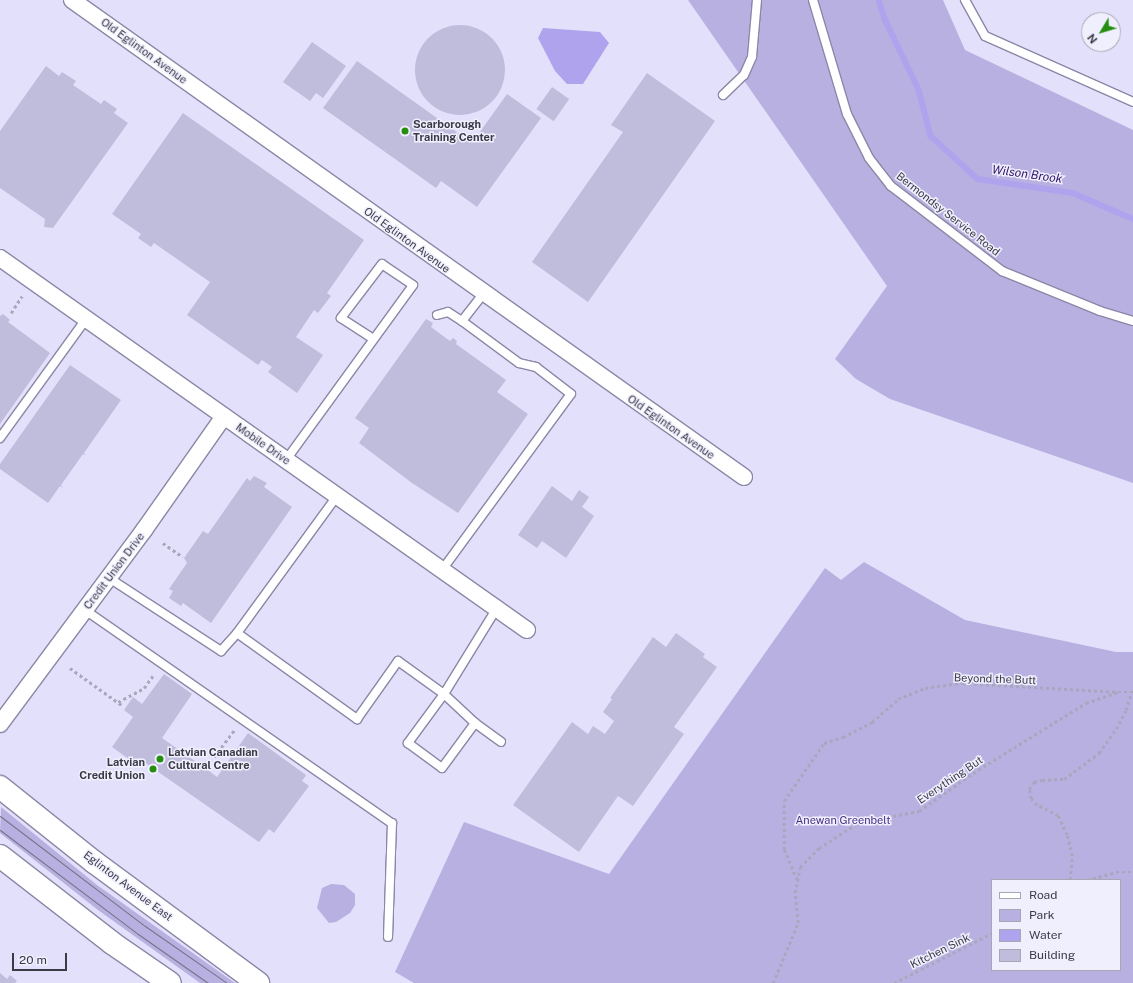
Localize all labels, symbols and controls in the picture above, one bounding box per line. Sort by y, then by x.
north arrow [1081,12,1121,52]
street label: Old Eglinton Avenue [98,15,190,87]
text: N [1085,32,1100,46]
place label: Scarborough Training Center [413,118,494,144]
marker: Scarborough Training Center [400,126,410,136]
water label: Wilson Brook [991,163,1063,187]
street label: Bermondsy Service Road [894,169,1002,259]
street label: Old Eglinton Avenue [361,204,453,276]
street label: Old Eglinton Avenue [625,392,717,462]
street label: Mobile Drive [233,420,293,468]
street label: Credit Union Drive [81,530,147,612]
street label: Beyond the Butt [954,671,1036,687]
place label: Latvian Canadian Cultural Centre [168,746,258,772]
street label: Everything But [915,753,985,807]
marker: Latvian Canadian Cultural Centre [155,754,165,764]
place label: Latvian Credit Union [79,756,145,782]
marker: Latvian Credit Union [148,764,158,774]
park label: Anewan Greenbelt [796,813,890,827]
street label: Eglinton Avenue East [81,848,175,924]
legend [991,879,1121,971]
text: Road [1029,888,1057,902]
text: Park [1029,908,1055,922]
text: Water [1029,928,1062,942]
street label: Kitchen Sink [908,931,972,971]
scale bar [14,945,69,971]
text: Building [1029,948,1075,962]
text: 20 m [19,953,47,967]

